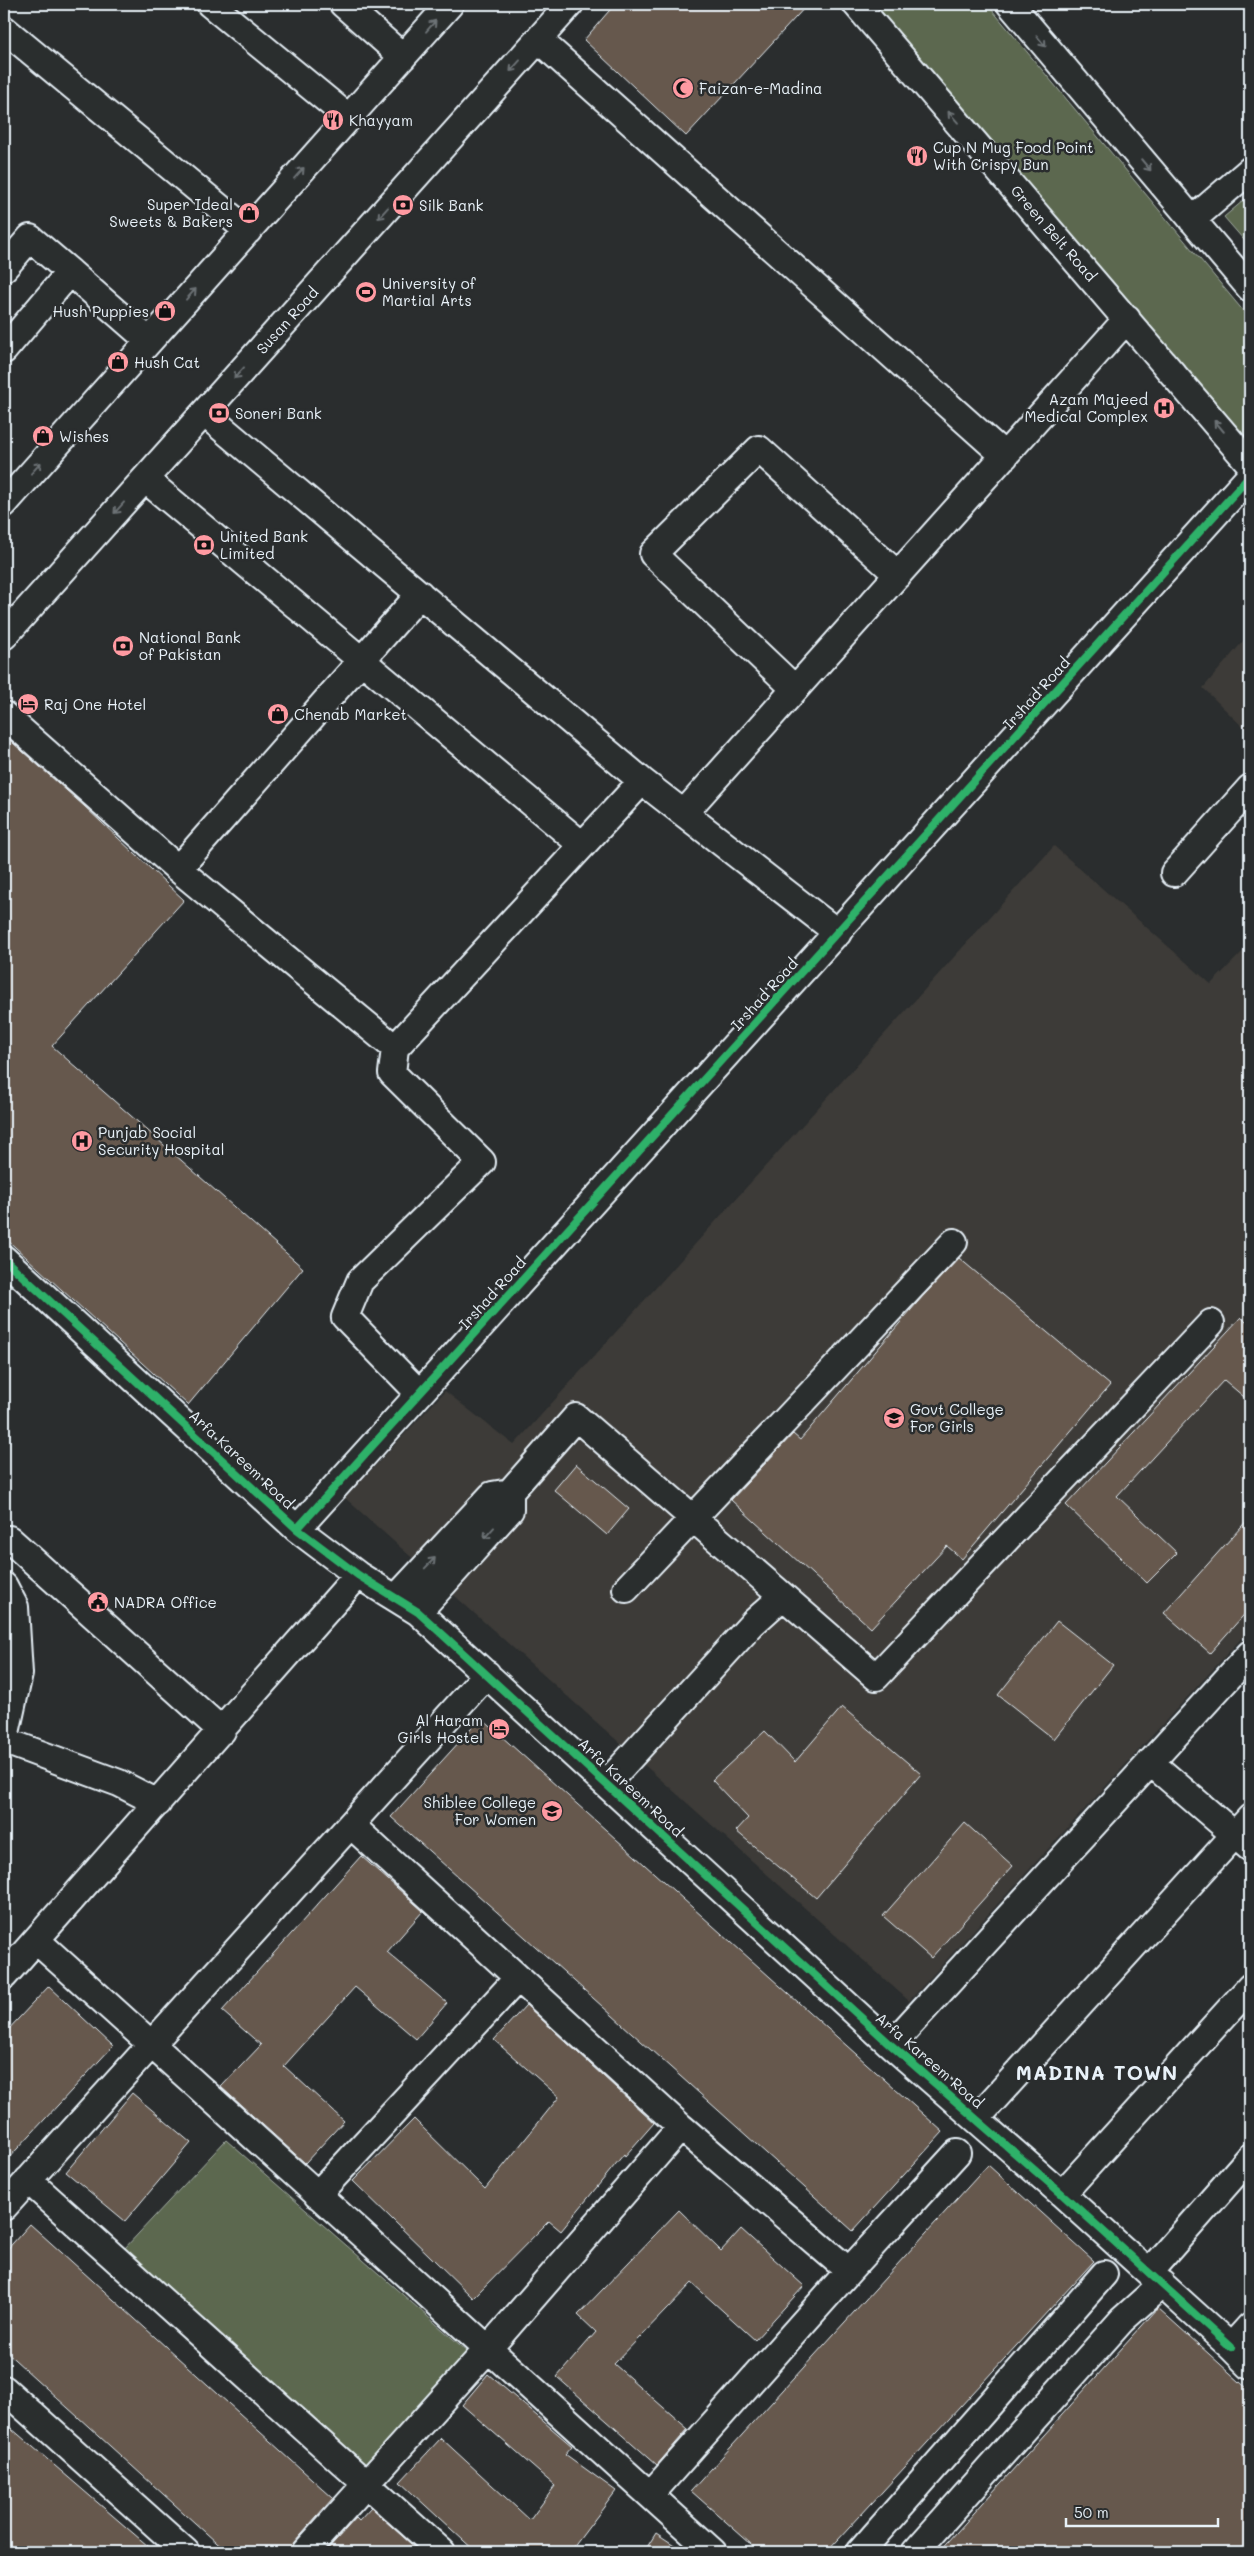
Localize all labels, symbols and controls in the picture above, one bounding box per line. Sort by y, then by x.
one-way arrow [425,19,437,32]
one-way arrow [1035,34,1046,47]
one-way arrow [509,60,521,73]
mosque icon: Faizan-e-Madina [671,76,695,100]
place label: Faizan-e-Madina [699,78,822,98]
restaurant icon: Khayyam [321,108,345,132]
place label: Khayyam [349,110,413,130]
one-way arrow [948,111,959,124]
place label: Cup N Mug Food Point With Crispy Bun [933,137,1094,174]
restaurant icon: Cup N Mug Food Point With Crispy Bun [905,144,929,168]
one-way arrow [1140,159,1151,172]
one-way arrow [293,167,305,180]
street label: Green Belt Road [1007,181,1101,285]
bank icon: Silk Bank [391,193,415,217]
place label: Super Ideal Sweets & Bakers [109,194,233,231]
place label: Silk Bank [419,195,484,215]
shop icon: Super Ideal Sweets & Bakers [237,201,261,225]
one-way arrow [377,207,389,220]
place label: University of Martial Arts [382,273,477,310]
sports icon: University of Martial Arts [354,280,378,304]
street label: Susan Road [252,282,322,358]
one-way arrow [185,288,197,301]
shop icon: Hush Puppies [153,299,177,323]
place label: Hush Puppies [53,301,149,321]
shop icon: Hush Cat [106,350,130,374]
place label: Hush Cat [134,352,200,372]
one-way arrow [233,367,245,380]
place label: Azam Majeed Medical Complex [1024,389,1148,426]
hospital icon: Azam Majeed Medical Complex [1152,396,1176,420]
bank icon: Soneri Bank [207,401,231,425]
place label: Soneri Bank [235,403,322,423]
one-way arrow [1213,420,1224,433]
shop icon: Wishes [31,424,55,448]
place label: Wishes [59,426,109,446]
one-way arrow [30,461,42,474]
one-way arrow [114,501,125,514]
place label: United Bank Limited [220,526,308,563]
bank icon: United Bank Limited [192,533,216,557]
place label: National Bank of Pakistan [139,627,241,664]
bank icon: National Bank of Pakistan [111,634,135,658]
street label: Irshad Road [998,653,1074,733]
hotel icon: Raj One Hotel [16,692,40,716]
place label: Raj One Hotel [44,694,146,714]
shop icon: Chenab Market [266,702,290,726]
place label: Chenab Market [294,704,407,724]
street label: Irshad Road [726,954,802,1034]
place label: Punjab Social Security Hospital [98,1122,225,1159]
hospital icon: Punjab Social Security Hospital [70,1129,94,1153]
street label: Irshad Road [454,1253,530,1333]
place label: Govt College For Girls [910,1399,1004,1436]
street label: Arfa Kareem Road [185,1405,299,1513]
school or university icon: Govt College For Girls [882,1406,906,1430]
one-way arrow [483,1526,495,1539]
one-way arrow [424,1557,436,1569]
public building icon: NADRA Office [86,1590,110,1614]
place label: NADRA Office [114,1592,217,1612]
place label: Al Haram Girls Hostel [397,1710,483,1747]
hotel icon: Al Haram Girls Hostel [487,1717,511,1741]
street label: Arfa Kareem Road [574,1733,688,1841]
place label: Shiblee College For Women [423,1792,536,1829]
school or university icon: Shiblee College For Women [540,1799,564,1823]
street label: Arfa Kareem Road [872,2008,988,2112]
district label: MADINA TOWN [1016,2059,1178,2085]
scale bar [1066,2496,1219,2528]
text: 50 m [1074,2502,1109,2522]

